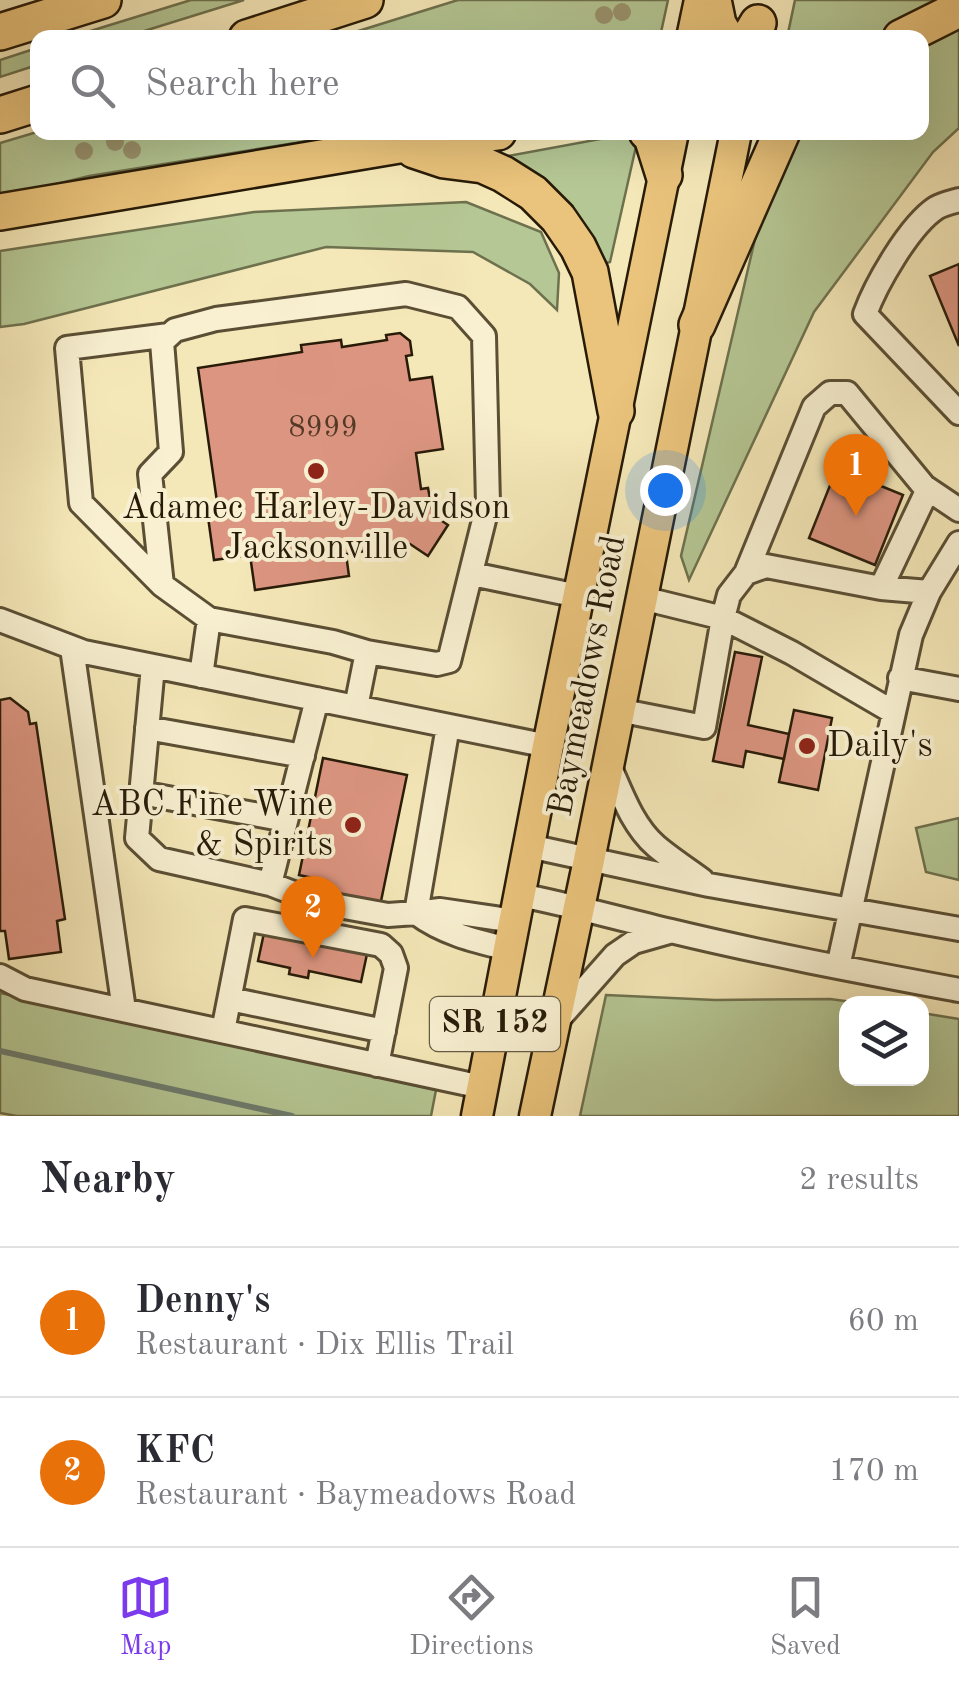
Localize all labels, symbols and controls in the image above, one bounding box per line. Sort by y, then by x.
search box [30,30,929,140]
icon: search [65,58,120,113]
text: Search here [145,66,340,104]
house number: 8999 [288,413,358,443]
pin: 1 [824,434,888,516]
marker: Adamec Harley-Davidson Jacksonville [305,460,327,482]
your location [640,465,691,516]
place label: Adamec Harley-Davidson Jacksonville [122,491,510,566]
street label: Baymeadows Road [544,532,632,820]
place label: Daily's [827,729,933,764]
marker: Daily's [796,735,818,757]
place label: ABC Fine Wine & Spirits [91,788,333,863]
marker: ABC Fine Wine & Spirits [342,814,364,836]
pin: 2 [280,876,346,958]
map controls [839,996,929,1086]
button: layers [839,996,929,1086]
road number: SR 152 [430,997,560,1051]
text: Nearby [40,1160,176,1202]
text: 2 results [799,1165,919,1197]
text: Denny's [135,1283,270,1321]
text: 1 [63,1306,82,1338]
text: 60 m [848,1306,919,1338]
text: Restaurant · Dix Ellis Trail [135,1330,514,1362]
text: KFC [135,1433,215,1471]
text: 2 [63,1456,82,1488]
text: 170 m [829,1456,919,1488]
text: Restaurant · Baymeadows Road [135,1480,576,1512]
tab: Map [118,1570,173,1665]
tab: Directions [409,1570,534,1665]
tab: Saved [770,1570,841,1665]

